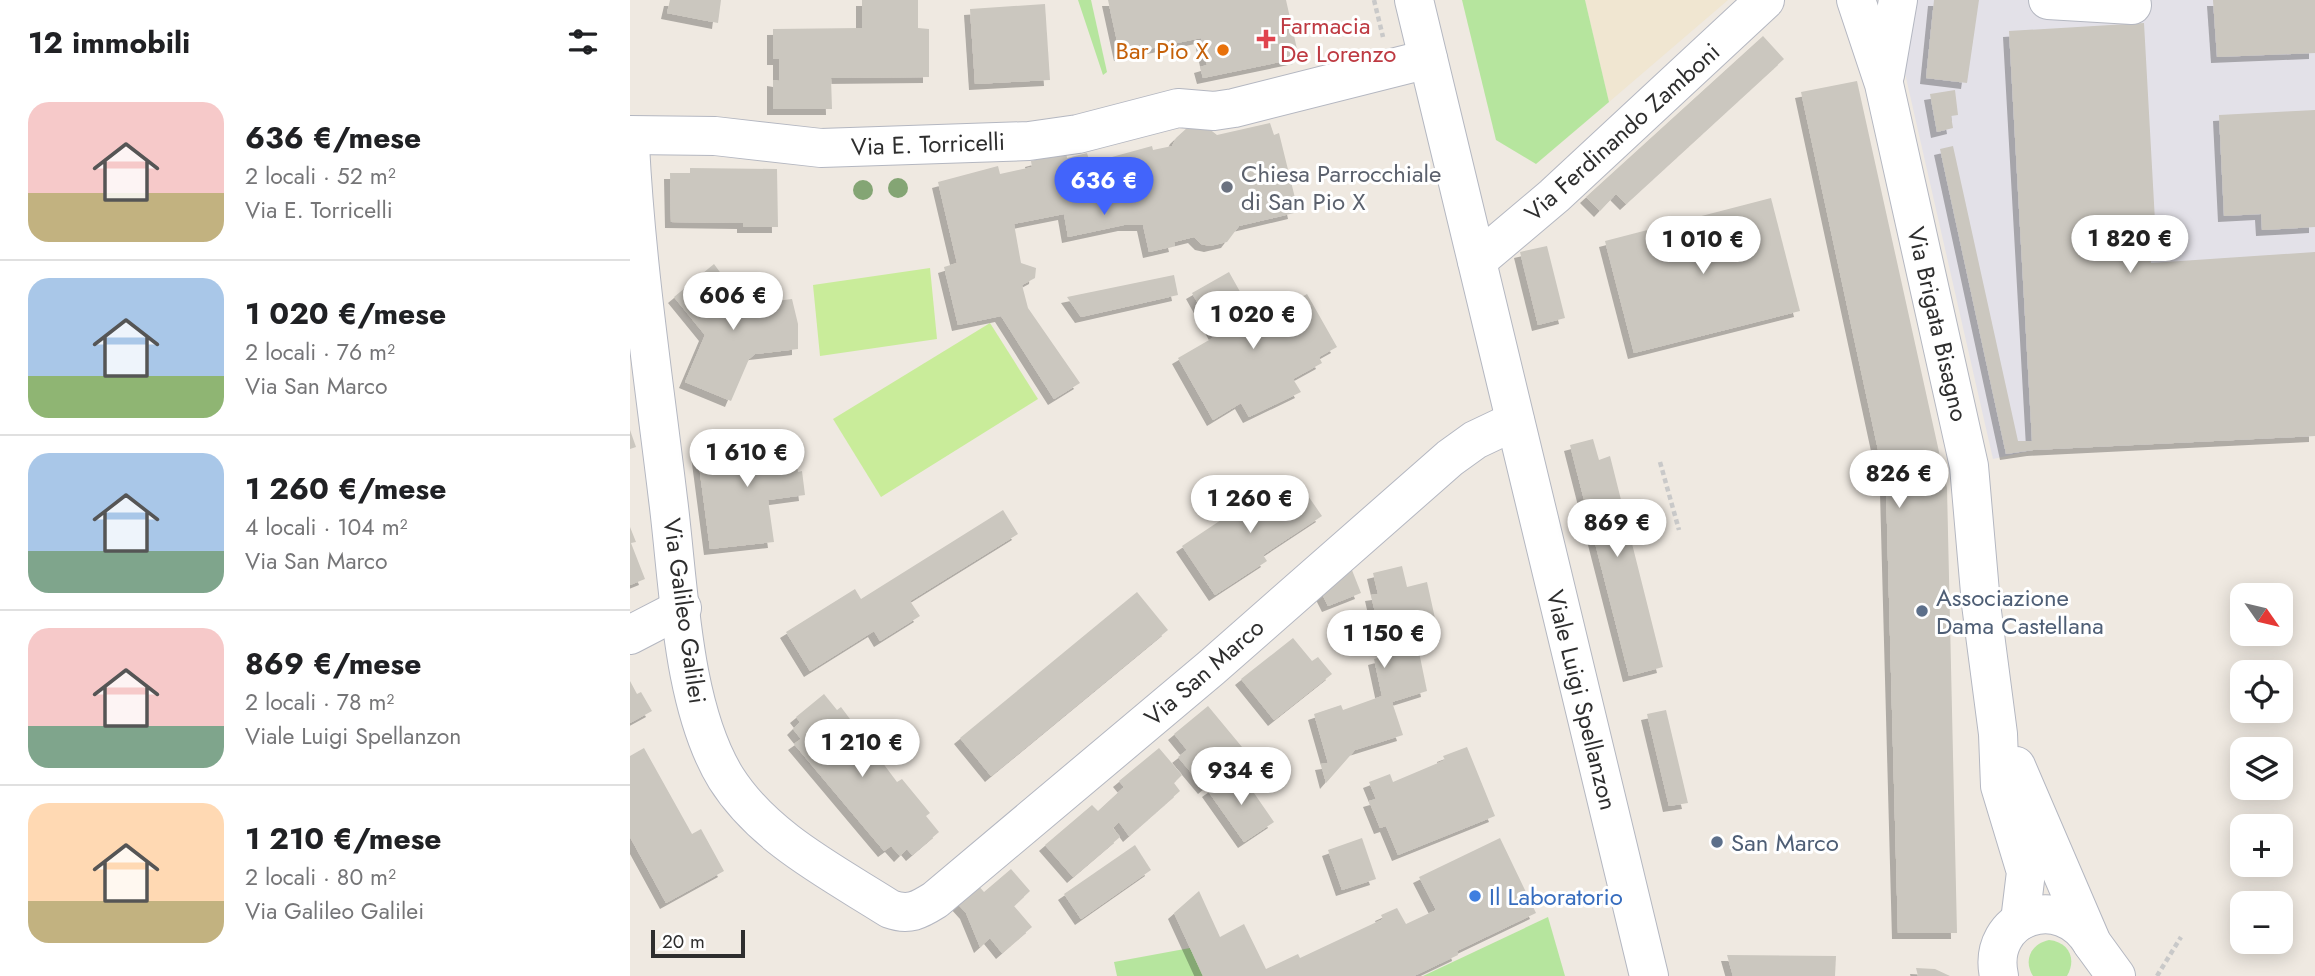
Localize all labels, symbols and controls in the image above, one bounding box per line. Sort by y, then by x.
place label: Farmacia De Lorenzo [1280,8,1396,71]
text: 12 immobili [28,21,190,64]
icon: filters [564,23,602,61]
marker: Farmacia De Lorenzo [1258,31,1274,47]
place label: Bar Pio X [1116,33,1210,68]
street label: Via Ferdinando Zamboni [1517,35,1727,229]
marker: Bar Pio X [1215,42,1231,58]
text: 636 €/mese [245,116,421,159]
street label: Via E. Torricelli [850,124,1006,164]
icon: home [84,130,168,214]
place label: Chiesa Parrocchiale di San Pio X [1241,156,1441,219]
pin: 636 € [1055,158,1153,217]
text: 2 locali · 52 m² [245,159,396,193]
text: 636 € [1070,163,1138,197]
marker: Chiesa Parrocchiale di San Pio X [1219,179,1235,195]
text: Via E. Torricelli [245,193,393,227]
pin: 1 010 € [1638,216,1768,276]
pin: 1 820 € [2065,216,2195,275]
text: 1 820 € [2087,221,2173,255]
text: 1 010 € [1662,222,1744,256]
street label: Via Brigata Bisagno [1899,223,1977,425]
pin: 606 € [684,272,782,332]
text: 606 € [699,278,767,312]
text: 1 020 €/mese [245,292,446,335]
pin: 1 020 € [1188,292,1318,351]
text: 1 020 € [1210,297,1296,331]
icon: home [84,306,168,390]
text: 2 locali · 76 m² [245,335,395,369]
text: Via San Marco [245,369,388,403]
pin: 1 610 € [682,430,812,489]
text: 1 610 € [706,435,788,469]
pin: 826 € [1850,450,1948,510]
text: 826 € [1866,456,1932,490]
text: 1 260 €/mese [245,467,446,510]
pin: 1 260 € [1185,476,1315,535]
icon: home [84,481,168,565]
text: 1 260 € [1207,481,1293,515]
pin: 869 € [1568,500,1666,559]
text: 869 € [1583,505,1651,539]
text: 4 locali · 104 m² [245,510,408,544]
street label: Via Galileo Galilei [655,516,715,706]
text: Via San Marco [245,544,388,578]
place label: Associazione Dama Castellana [1936,580,2104,643]
north arrow [2230,583,2292,646]
map controls [2230,583,2293,954]
street label: Viale Luigi Spellanzon [1538,586,1626,814]
marker: Associazione Dama Castellana [1914,603,1930,619]
street label: Via San Marco [1136,610,1272,734]
pin: 1 150 € [1319,610,1449,670]
text: 1 150 € [1343,616,1425,650]
text: 869 €/mese [245,642,421,685]
icon: home [84,656,168,740]
button: locate [2230,660,2293,723]
text: 2 locali · 78 m² [245,685,394,719]
text: Viale Luigi Spellanzon [245,719,461,753]
pin: 1 210 € [797,720,927,779]
text: 1 210 € [821,725,903,759]
button: layers [2230,737,2293,800]
pin: 934 € [1192,748,1290,807]
text: 934 € [1207,753,1275,787]
button: + [2230,814,2293,877]
text: 1 210 €/mese [245,817,442,860]
place label: San Marco [1731,825,1839,860]
icon: home [84,831,168,915]
marker: San Marco [1709,834,1725,850]
text: 2 locali · 80 m² [245,860,396,894]
place label: Il Laboratorio [1489,879,1623,914]
marker: Il Laboratorio [1467,888,1483,904]
button: − [2230,891,2293,954]
text: Via Galileo Galilei [245,894,424,928]
scale bar [651,927,746,959]
text: 20 m [662,928,705,955]

